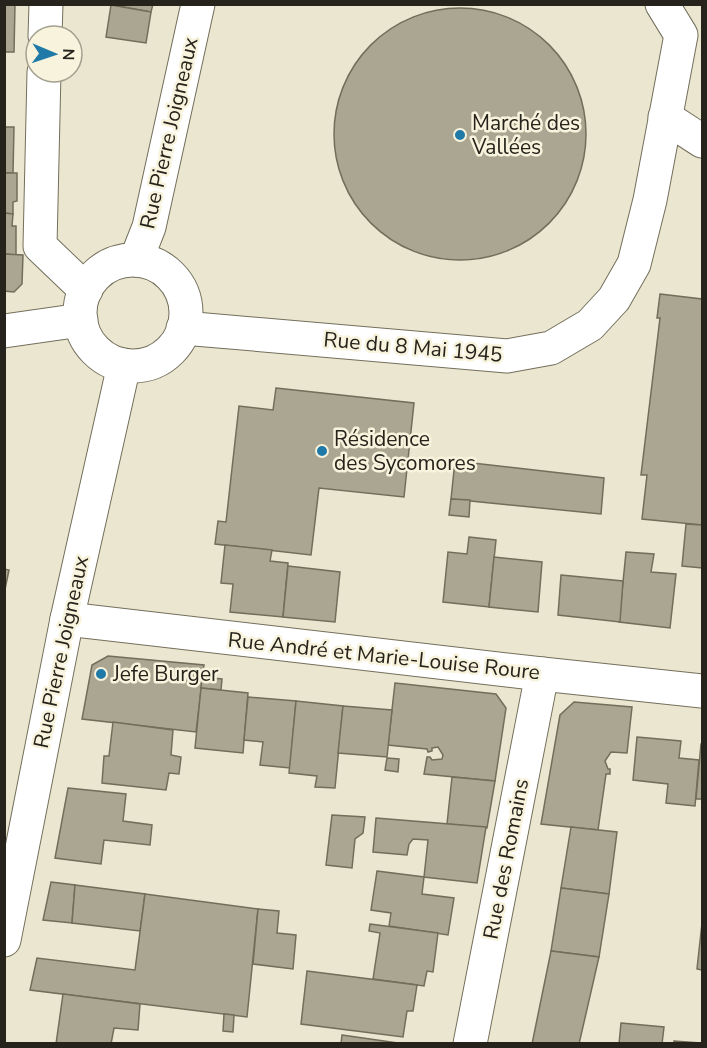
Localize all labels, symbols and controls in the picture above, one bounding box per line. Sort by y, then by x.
north arrow [24,24,84,84]
street label: Rue Pierre Joigneaux [133,34,205,232]
text: N [57,48,79,61]
place label: Marché des Vallées [471,109,580,161]
marker: Marché des Vallées [453,128,467,142]
street label: Rue du 8 Mai 1945 [322,325,504,369]
place label: Résidence des Sycomores [334,425,476,477]
marker: Résidence des Sycomores [315,444,329,458]
street label: Rue Pierre Joigneaux [27,553,95,751]
street label: Rue André et Marie-Louise Roure [227,626,541,686]
place label: Jefe Burger [112,660,219,688]
marker: Jefe Burger [94,667,108,681]
street label: Rue des Romains [477,776,535,942]

